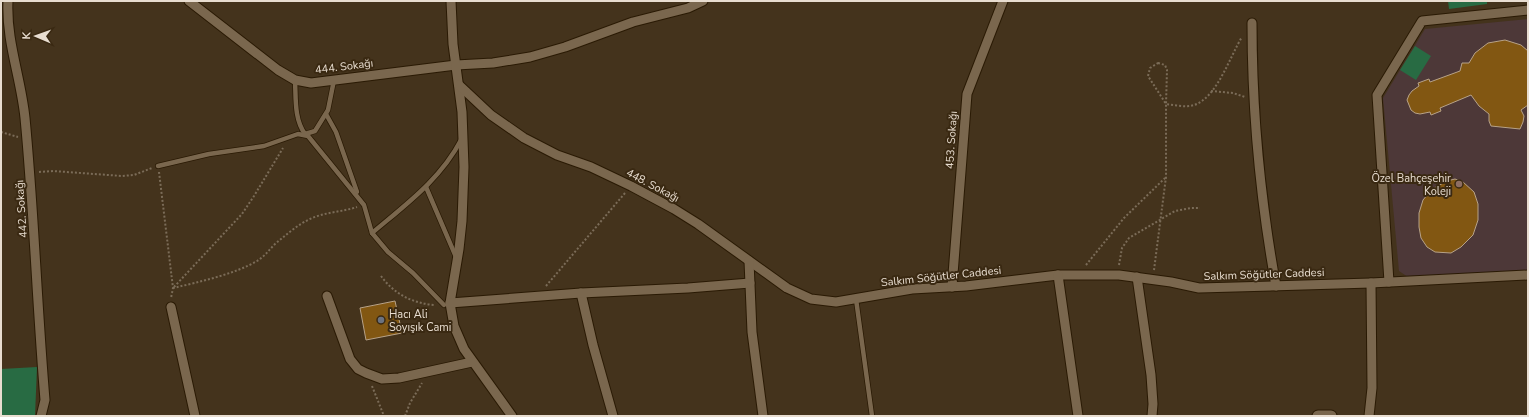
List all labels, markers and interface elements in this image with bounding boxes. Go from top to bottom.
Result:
north arrow [16,16,56,56]
text: K [19,31,34,40]
street label: 444. Sokağı [314,55,374,77]
street label: 453. Sokağı [942,110,961,170]
street label: 448. Sokağı [624,165,682,206]
place label: Özel Bahçeşehir Koleji [1371,171,1451,199]
street label: 442. Sokağı [12,179,31,239]
marker: Özel Bahçeşehir Koleji [1454,179,1464,189]
street label: Salkım Söğütler Caddesi [880,263,1002,290]
street label: Salkım Söğütler Caddesi [1203,265,1325,284]
place label: Hacı Ali Soyışık Cami [389,307,451,335]
marker: Hacı Ali Soyışık Cami [376,315,386,325]

